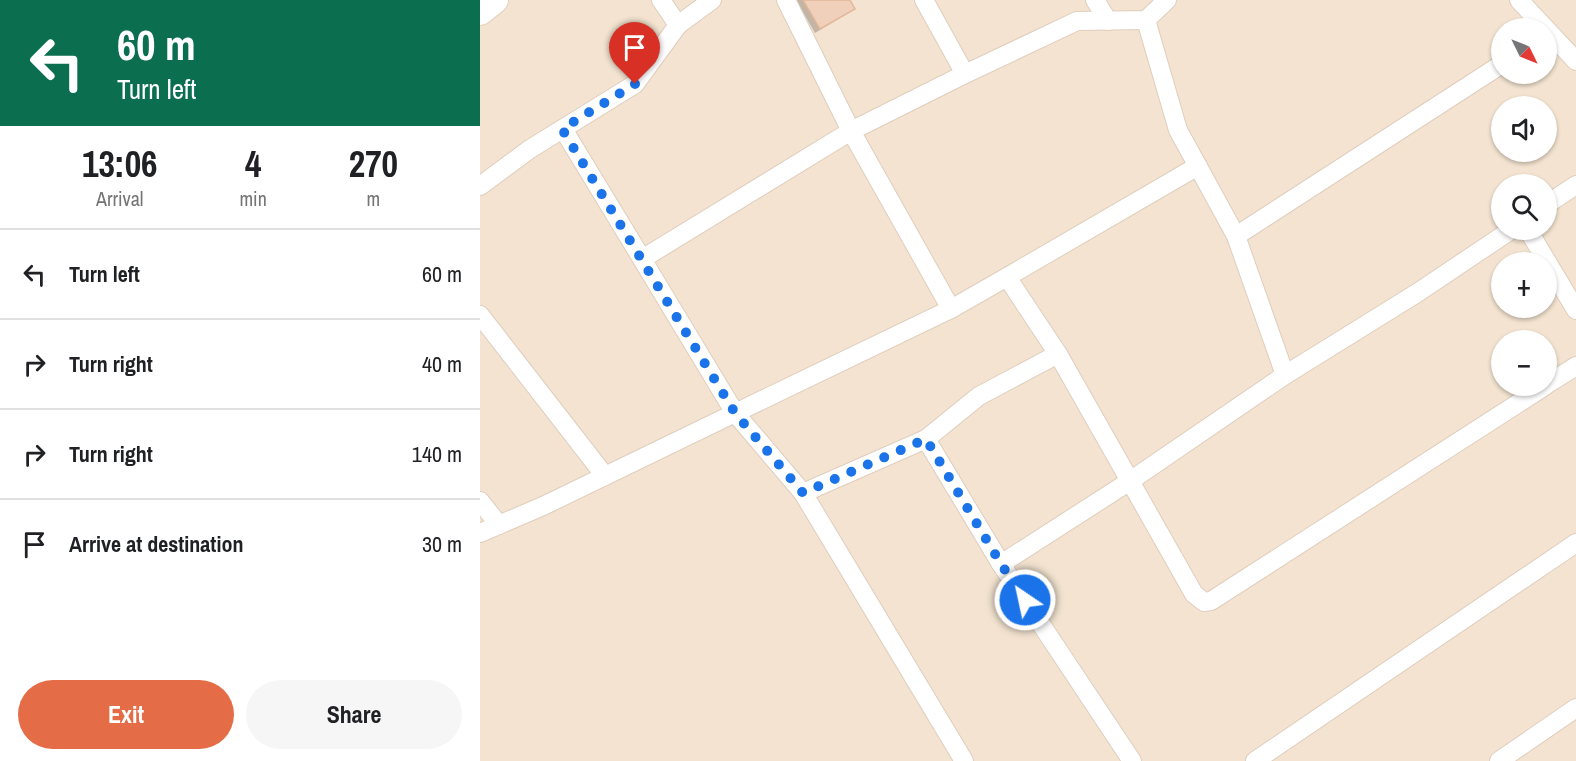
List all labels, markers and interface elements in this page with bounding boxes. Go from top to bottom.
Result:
text: 60 m [117,17,196,73]
north arrow [1491,18,1557,84]
map controls [1491,18,1557,396]
pin [609,22,660,84]
icon: left [18,24,96,102]
icon: arrive [618,31,651,64]
text: Turn left [117,71,196,107]
button: sound [1491,96,1557,162]
text: 13:06 [82,140,157,188]
text: 4 [245,140,261,188]
text: 270 [349,140,398,188]
button: search [1491,174,1557,240]
text: Arrival [96,185,143,212]
text: min [239,185,267,212]
text: m [367,185,380,212]
button: + [1491,252,1557,318]
icon: left [18,258,51,291]
text: Turn left [69,259,140,289]
text: 60 m [422,259,462,289]
button: − [1491,330,1557,396]
icon: right [18,348,51,381]
text: Turn right [69,349,153,379]
text: 40 m [422,349,462,379]
icon: right [18,438,51,471]
text: Turn right [69,439,153,469]
text: 140 m [412,439,462,469]
icon: arrive [18,528,51,561]
text: Arrive at destination [69,529,243,559]
text: 30 m [422,529,462,559]
position arrow [993,568,1057,632]
button: Exit [18,680,234,749]
button: Share [246,680,462,749]

